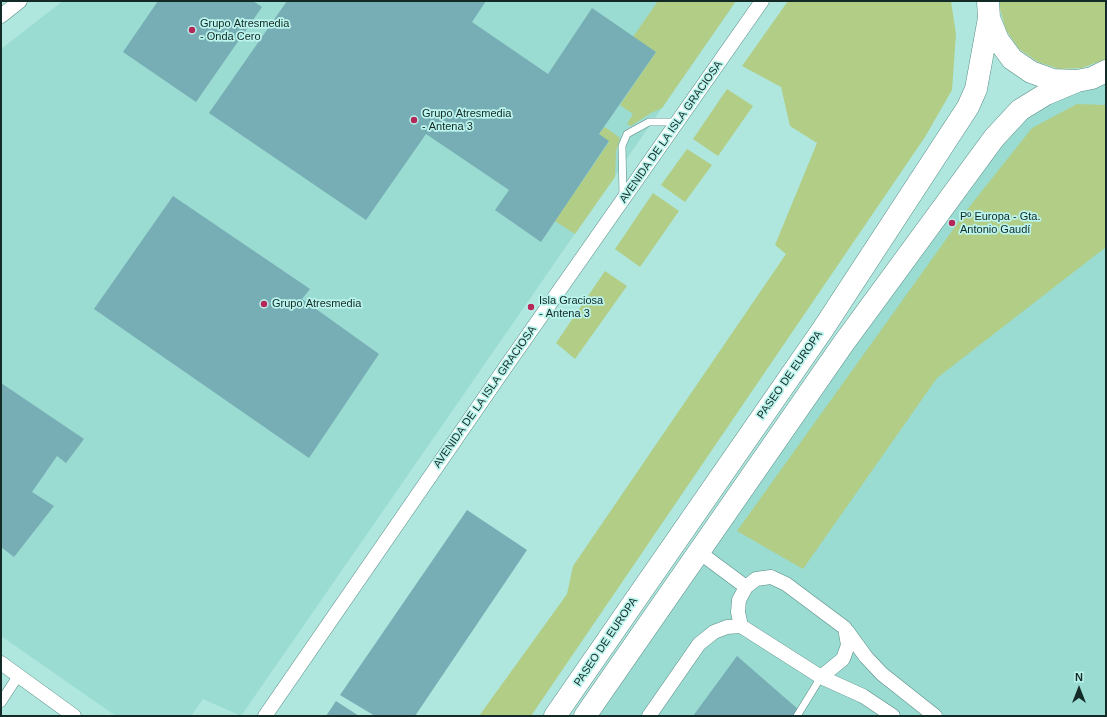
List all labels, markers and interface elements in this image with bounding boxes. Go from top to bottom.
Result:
place label: Grupo Atresmedia - Onda Cero [200,17,289,43]
marker: Grupo Atresmedia - Onda Cero [187,25,197,35]
street label: AVENIDA DE LA ISLA GRACIOSA [617,58,725,206]
place label: Grupo Atresmedia - Antena 3 [422,107,511,133]
marker: Grupo Atresmedia - Antena 3 [409,115,419,125]
place label: Pº Europa - Gta. Antonio Gaudí [960,210,1040,236]
marker: Pº Europa - Gta. Antonio Gaudí [947,218,957,228]
place label: Isla Graciosa - Antena 3 [539,294,603,320]
place label: Grupo Atresmedia [272,297,361,311]
marker: Grupo Atresmedia [259,299,269,309]
marker: Isla Graciosa - Antena 3 [526,302,536,312]
street label: AVENIDA DE LA ISLA GRACIOSA [431,323,539,471]
street label: PASEO DE EUROPA [755,329,825,421]
street label: PASEO DE EUROPA [571,595,641,689]
north arrow [1059,669,1099,709]
text: N [1075,671,1083,683]

